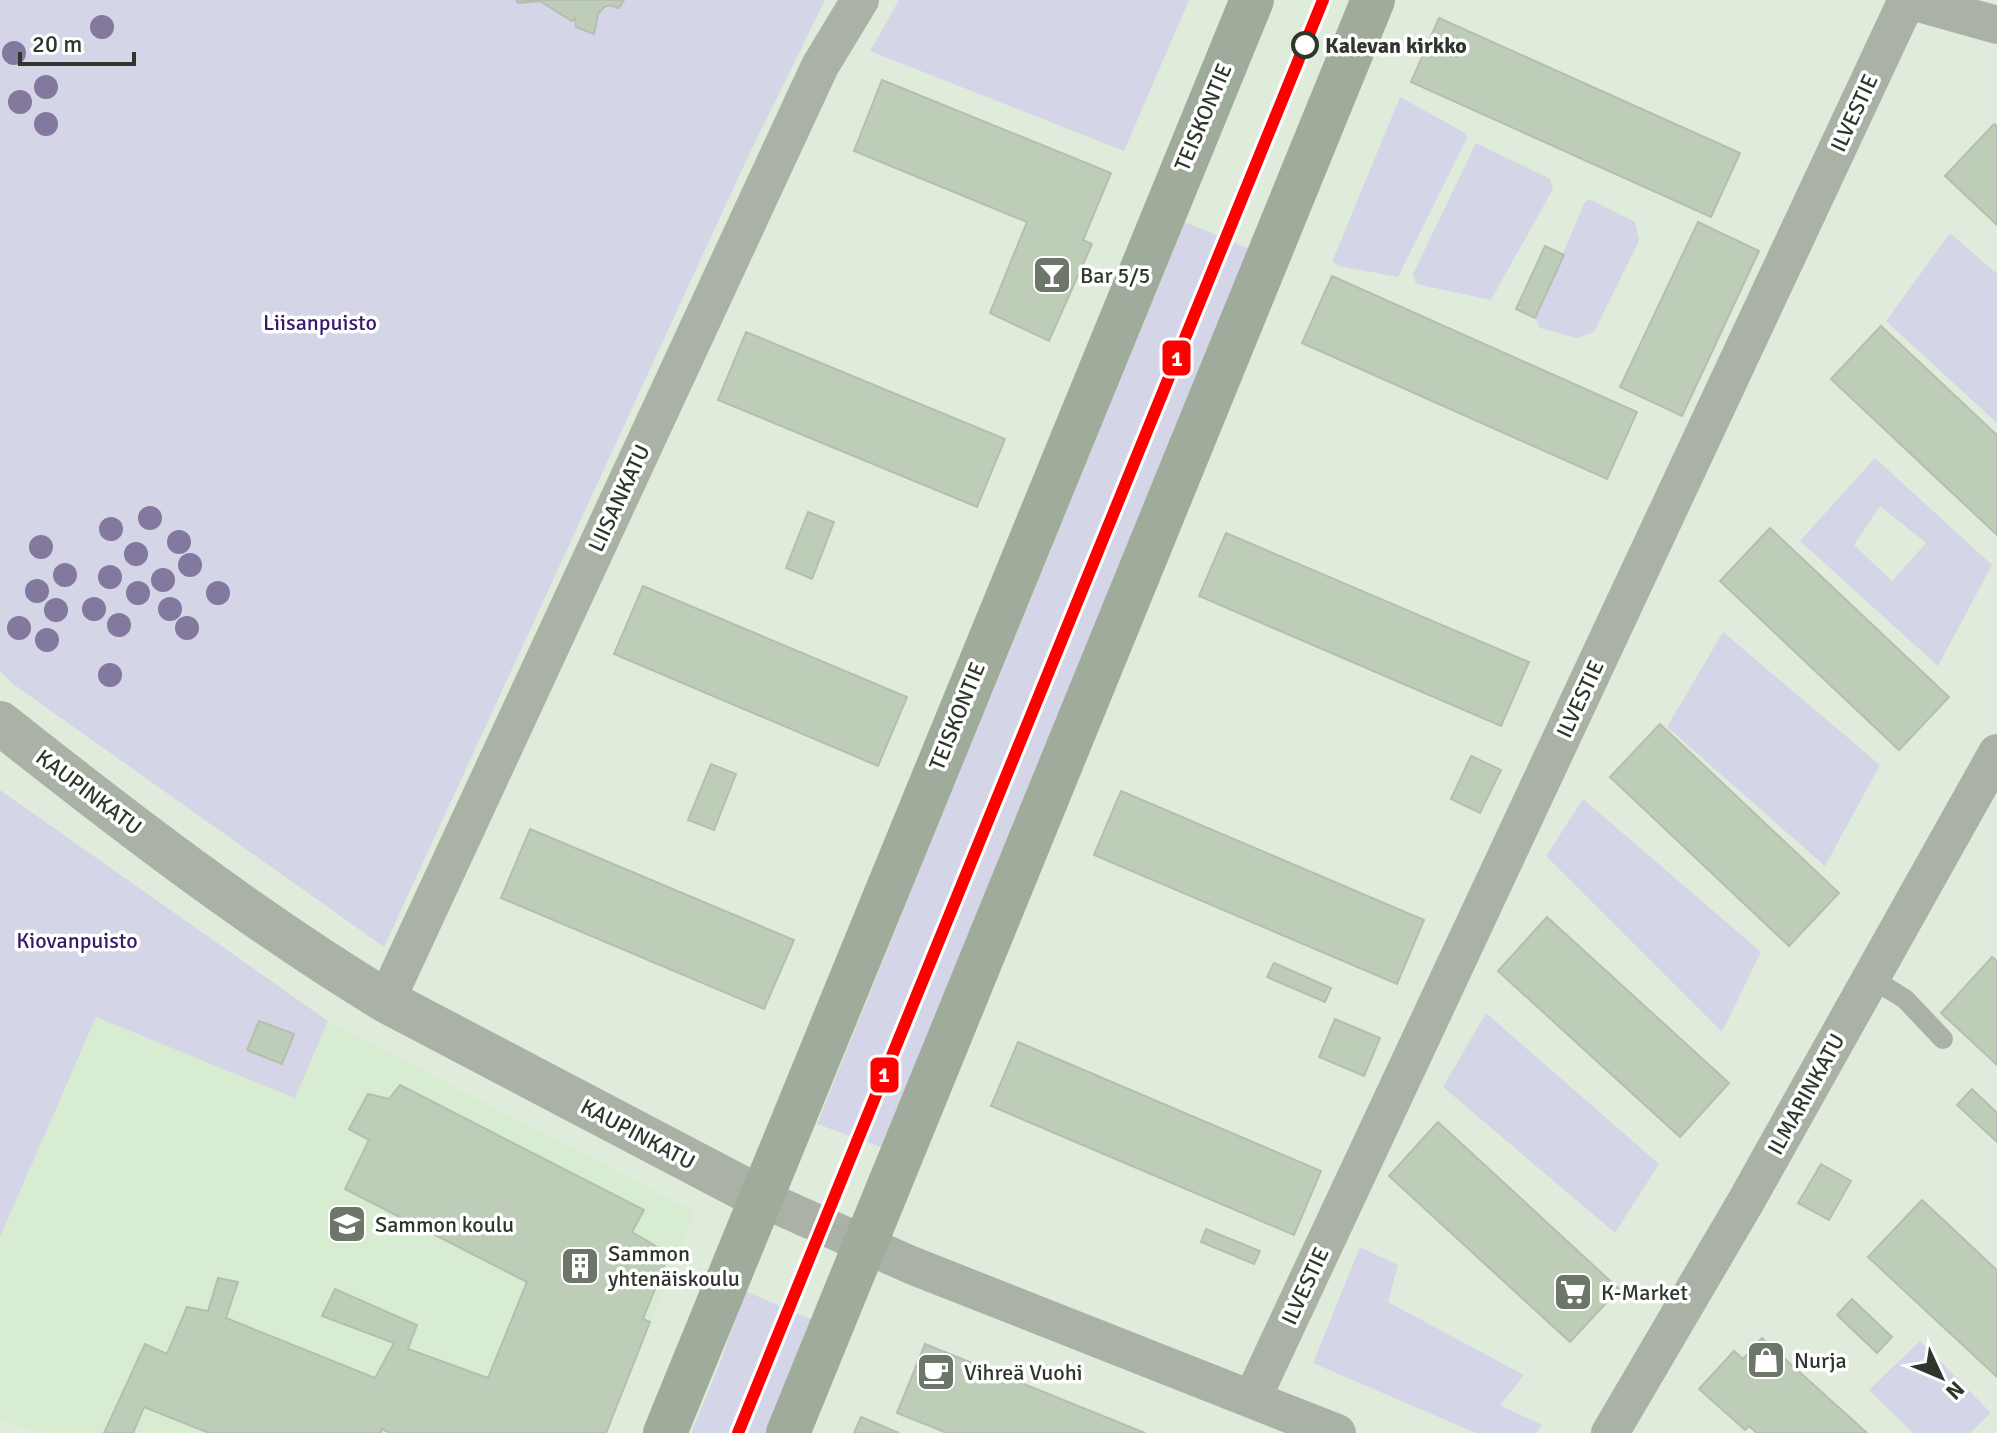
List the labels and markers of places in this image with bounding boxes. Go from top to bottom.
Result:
marker: Kalevan kirkko [1292,32,1318,58]
place label: Kalevan kirkko [1325,32,1467,59]
bar icon: Bar 5/5 [1031,254,1073,296]
place label: Bar 5/5 [1080,262,1150,289]
school or university icon: Sammon koulu [326,1203,368,1245]
place label: Sammon koulu [375,1211,514,1238]
place label: Sammon yhtenäiskoulu [608,1240,740,1292]
building icon: Sammon yhtenäiskoulu [559,1245,601,1287]
supermarket icon: K-Market [1552,1271,1594,1313]
place label: K-Market [1601,1279,1688,1306]
shop icon: Nurja [1745,1339,1787,1381]
place label: Nurja [1794,1347,1847,1374]
cafe icon: Vihreä Vuohi [915,1351,957,1393]
place label: Vihreä Vuohi [964,1359,1083,1386]

